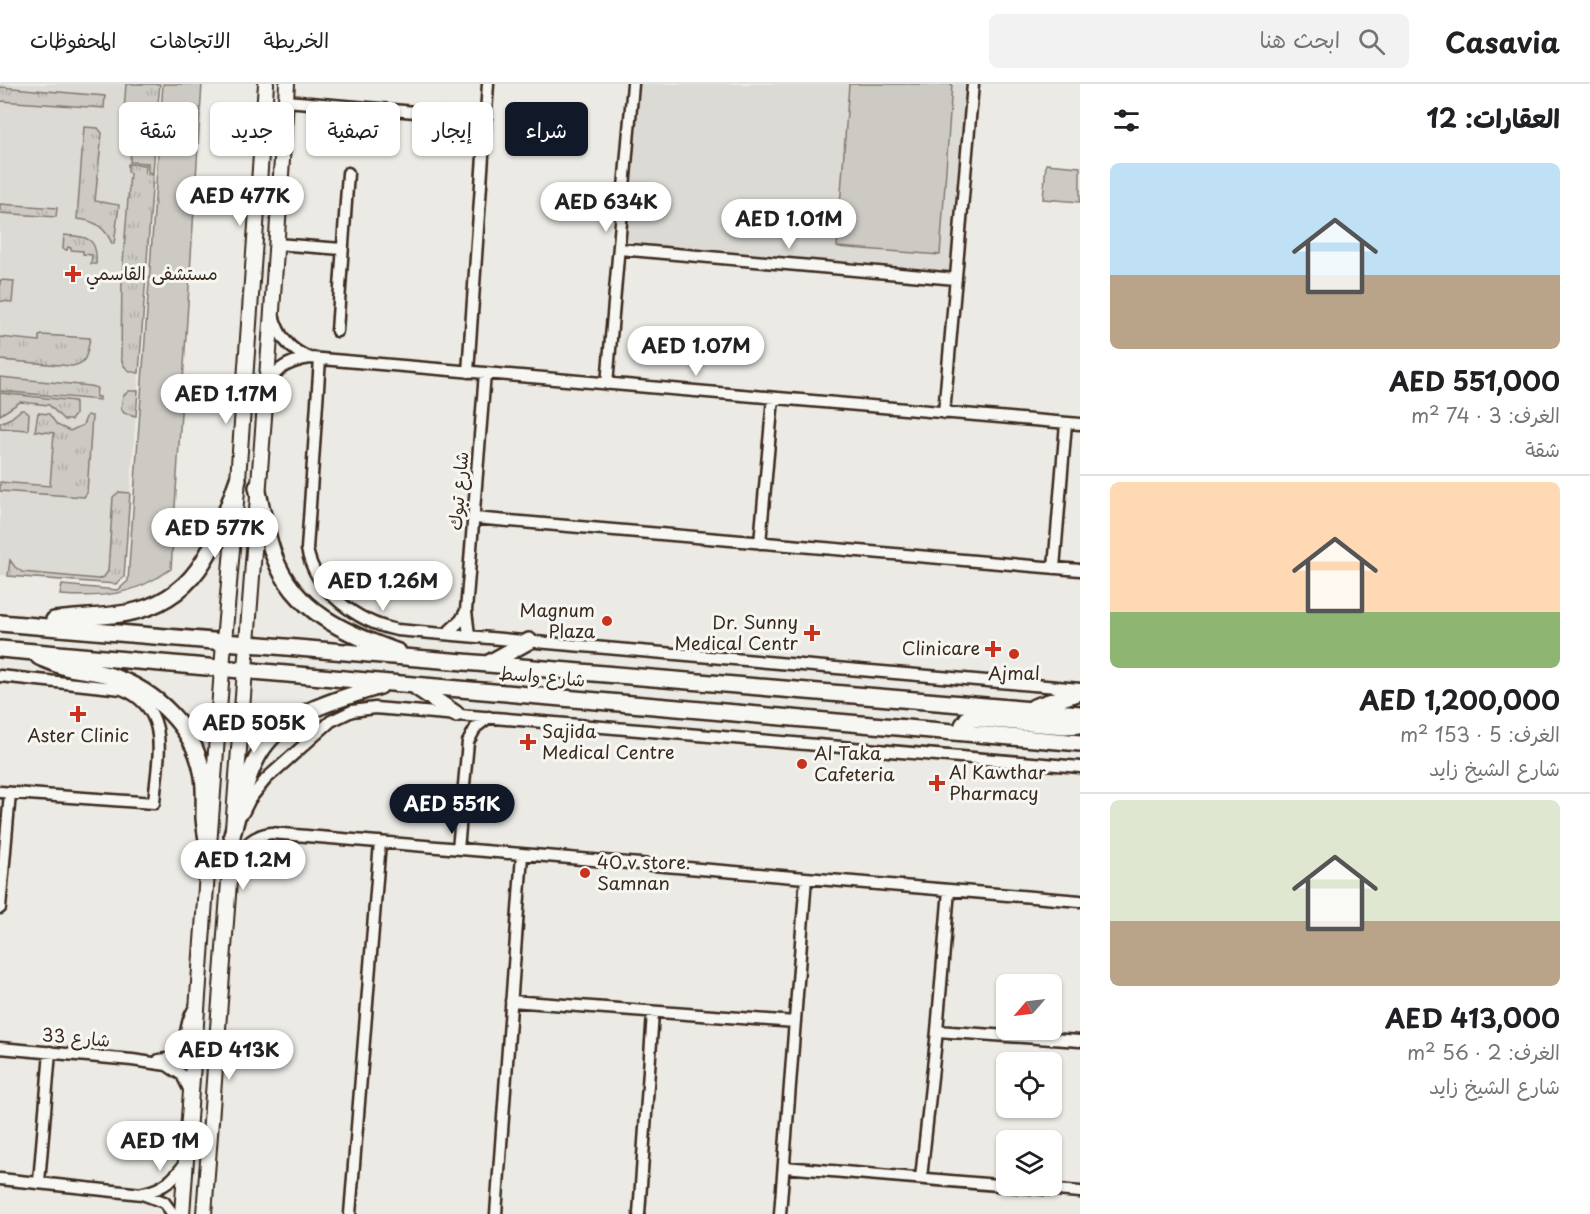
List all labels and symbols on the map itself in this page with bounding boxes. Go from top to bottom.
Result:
pin: AED 477K [178,176,302,227]
pin: AED 634K [544,182,668,233]
pin: AED 1.01M [720,199,858,250]
place label: مستشفى القاسمي [86,259,218,290]
marker: مستشفى القاسمي [64,265,82,283]
pin: AED 1.07M [627,326,765,377]
pin: AED 1.17M [157,374,295,425]
street label: شارع تبوك [441,450,474,531]
pin: AED 577K [153,508,277,559]
pin: AED 1.26M [314,561,452,612]
place label: Magnum Plaza [520,596,596,644]
place label: Dr. Sunny Medical Centr [675,608,799,656]
marker: Magnum Plaza [600,614,614,628]
marker: Dr. Sunny Medical Centr [803,624,821,642]
place label: Clinicare [902,634,980,661]
marker: Clinicare [984,640,1002,658]
marker: Ajmal [1007,647,1021,661]
street label: شارع واسط [498,658,587,693]
place label: Ajmal [988,659,1040,686]
pin: AED 505K [192,703,316,754]
marker: Aster Clinic [69,705,87,723]
place label: Sajida Medical Centre [542,717,675,765]
place label: Aster Clinic [27,721,129,748]
marker: Sajida Medical Centre [519,733,537,751]
place label: Al Taka Cafeteria [814,739,895,787]
marker: Al Taka Cafeteria [795,757,809,771]
place label: Al Kawthar Pharmacy [949,758,1046,806]
marker: Al Kawthar Pharmacy [930,776,944,790]
pin: AED 551K [390,784,514,835]
pin: AED 1.2M [181,840,305,891]
place label: 40 v store. Samnan [597,848,691,896]
marker: 40 v store. Samnan [578,866,592,880]
north arrow [996,974,1062,1040]
street label: شارع 33 [41,1020,111,1053]
pin: AED 413K [167,1030,291,1081]
pin: AED 1M [111,1121,209,1172]

